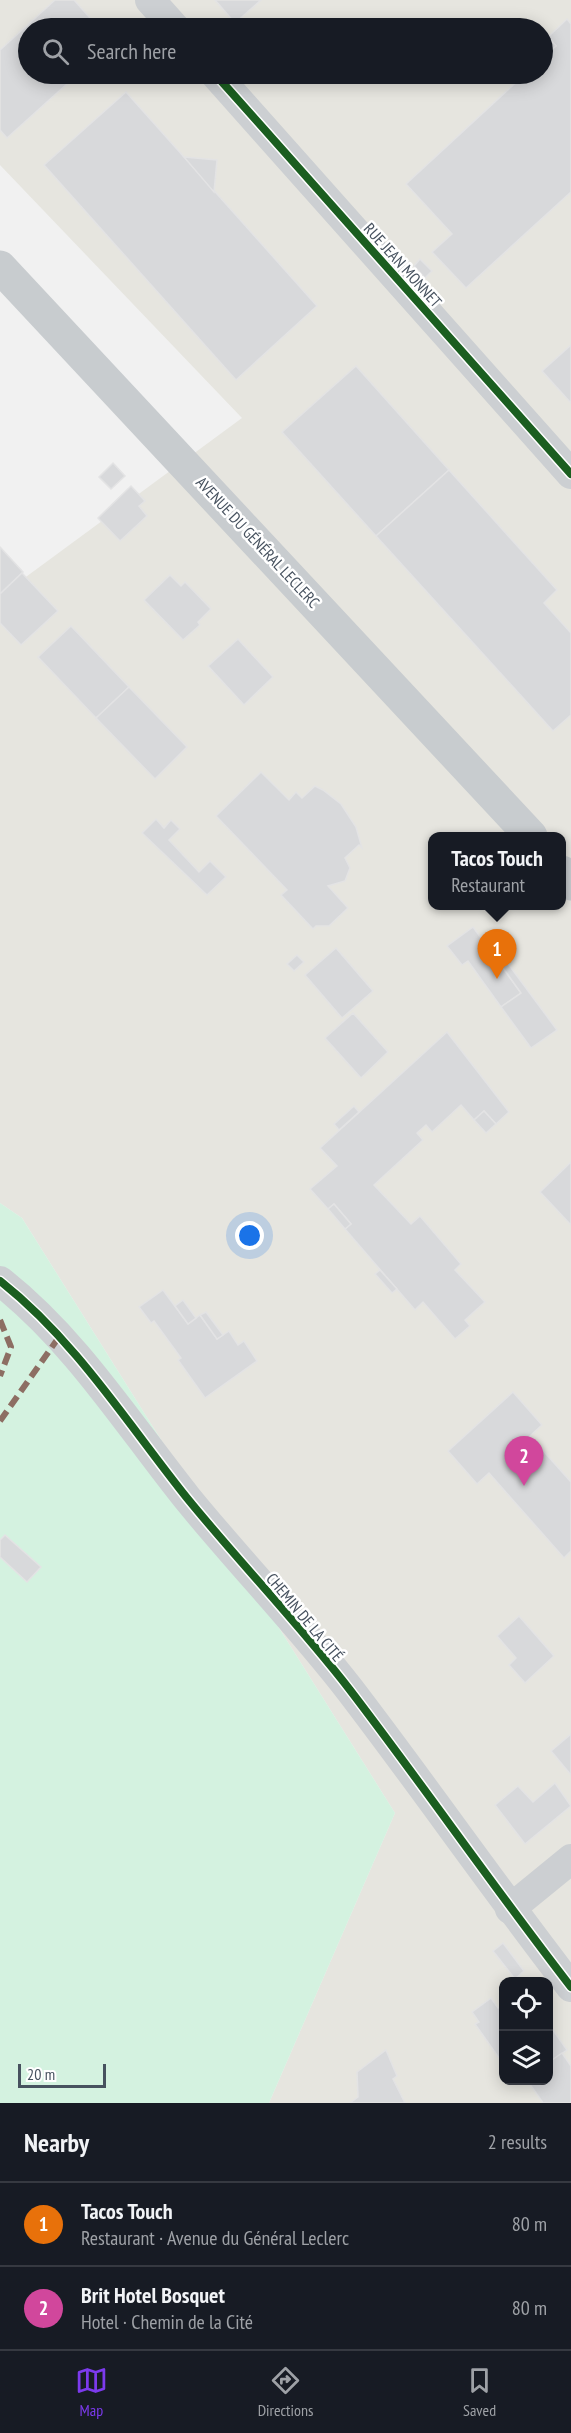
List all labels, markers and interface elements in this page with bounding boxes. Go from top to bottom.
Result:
search box [18,18,553,84]
icon: search [39,35,72,68]
text: Search here [87,37,176,65]
street label: RUE JEAN MONNET [360,219,446,311]
street label: AVENUE DU GÉNÉRAL LECLERC [192,472,324,612]
popup [428,832,566,910]
text: Tacos Touch [451,844,543,872]
text: Restaurant [451,872,525,898]
pin: 1 [478,930,516,979]
your location [235,1221,264,1250]
pin: 2 [504,1436,544,1486]
street label: CHEMIN DE LA CITÉ [262,1569,348,1666]
map controls [499,1977,553,2085]
button: locate [499,1977,553,2031]
button: layers [499,2031,553,2085]
scale bar [18,2061,106,2088]
text: 20 m [27,2064,55,2084]
text: Nearby [24,2126,89,2159]
text: 2 results [488,2129,547,2155]
text: Tacos Touch [81,2197,173,2225]
text: 1 [39,2211,48,2237]
text: 80 m [512,2211,547,2237]
text: Restaurant · Avenue du Général Leclerc [81,2225,349,2251]
text: Brit Hotel Bosquet [81,2281,225,2309]
text: 2 [39,2295,48,2321]
text: 80 m [512,2295,547,2321]
text: Hotel · Chemin de la Cité [81,2309,253,2335]
tab: Map [75,2364,108,2420]
tab: Directions [258,2364,313,2420]
tab: Saved [463,2364,496,2420]

